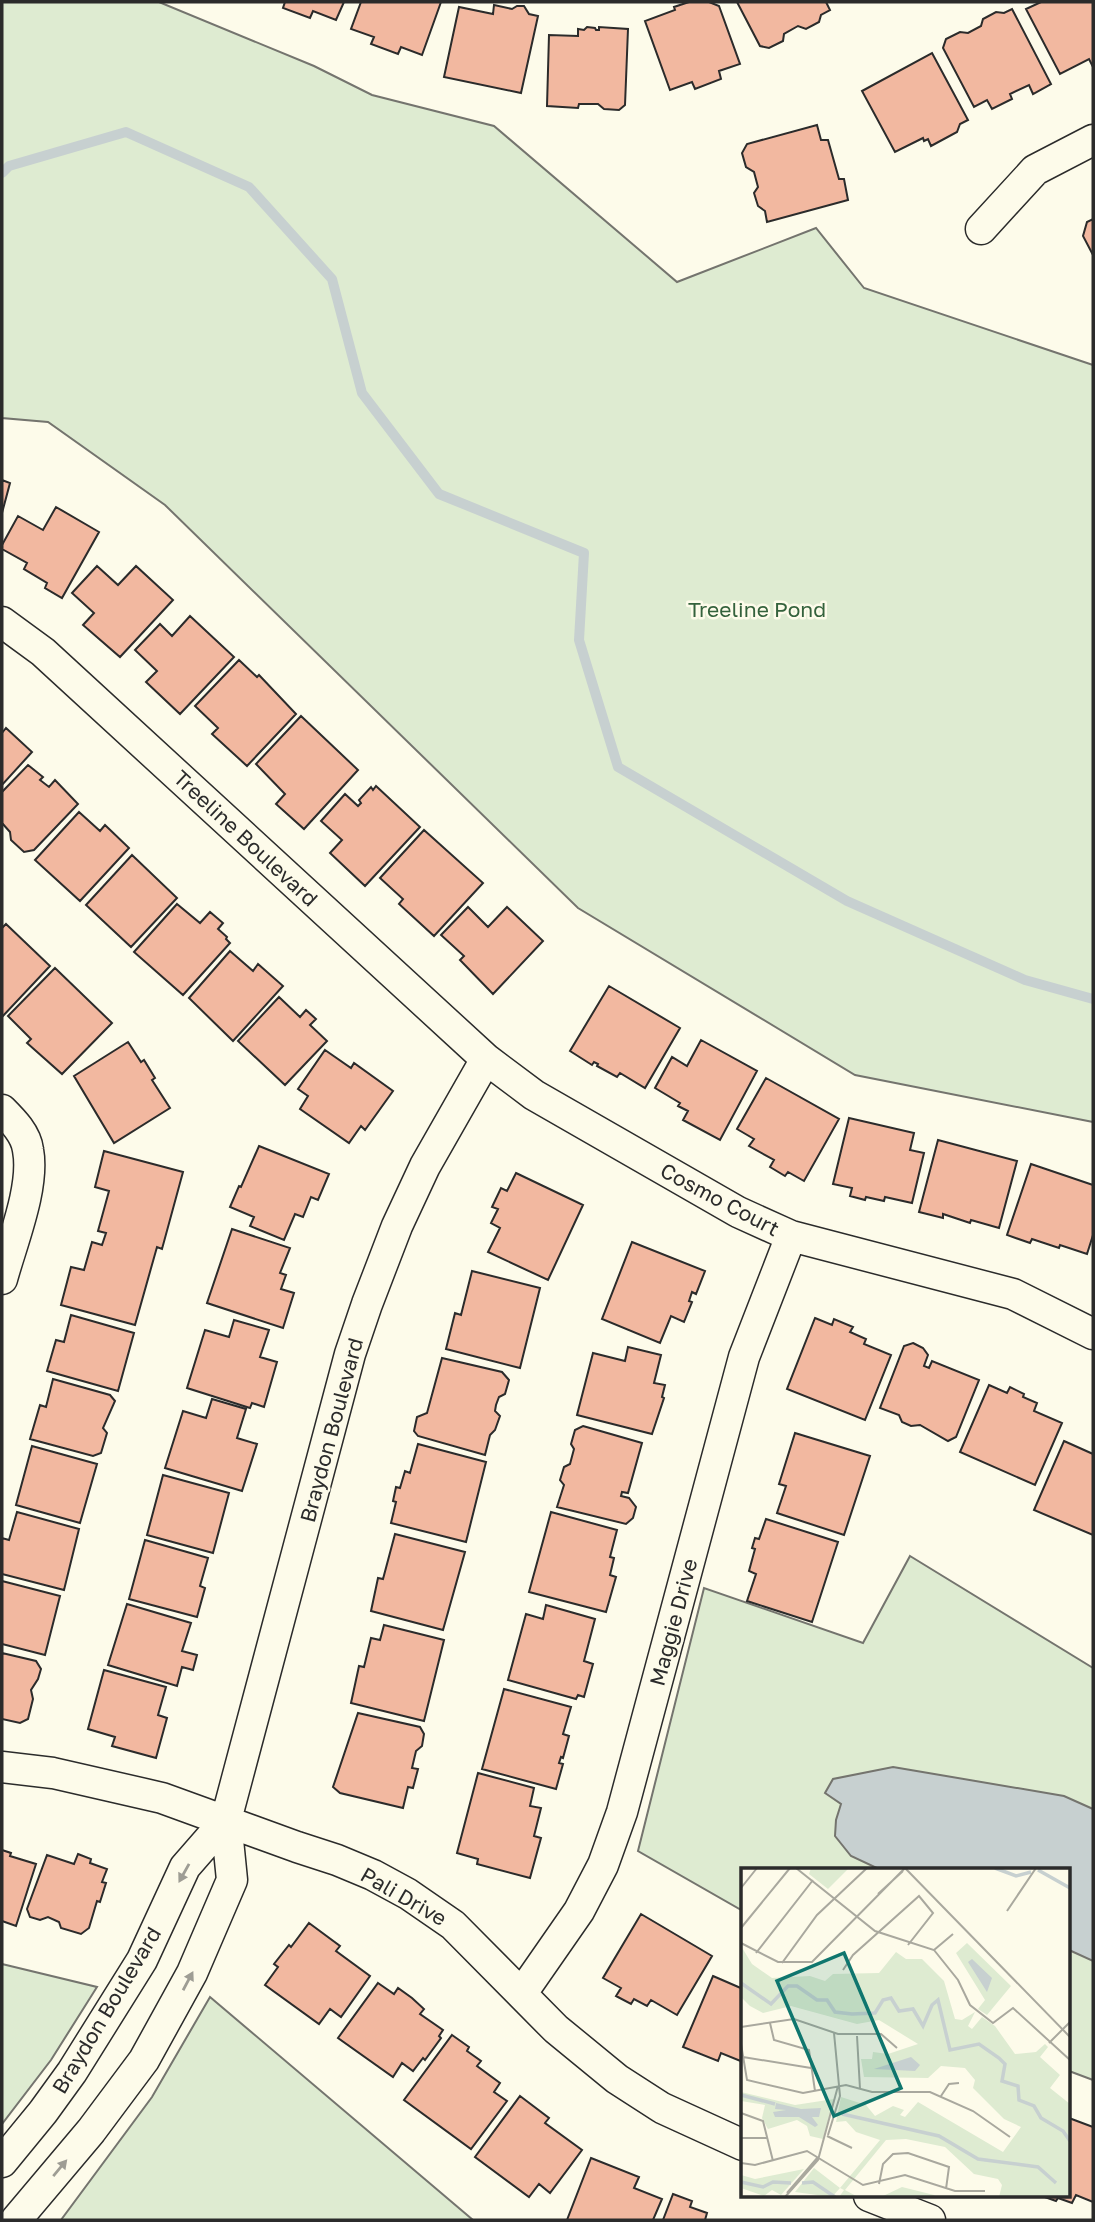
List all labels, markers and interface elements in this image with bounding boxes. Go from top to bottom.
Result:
park label: Treeline Pond [688,596,826,622]
street label: Treeline Boulevard [168,764,324,912]
street label: Cosmo Court [656,1157,784,1241]
street label: Braydon Boulevard [294,1335,368,1525]
street label: Maggie Drive [644,1555,702,1689]
street label: Pali Drive [356,1861,452,1931]
one-way arrow [178,1863,190,1882]
inset map [741,1868,1070,2198]
street label: Braydon Boulevard [46,1922,166,2098]
one-way arrow [182,1971,193,1991]
one-way arrow [52,2159,68,2177]

